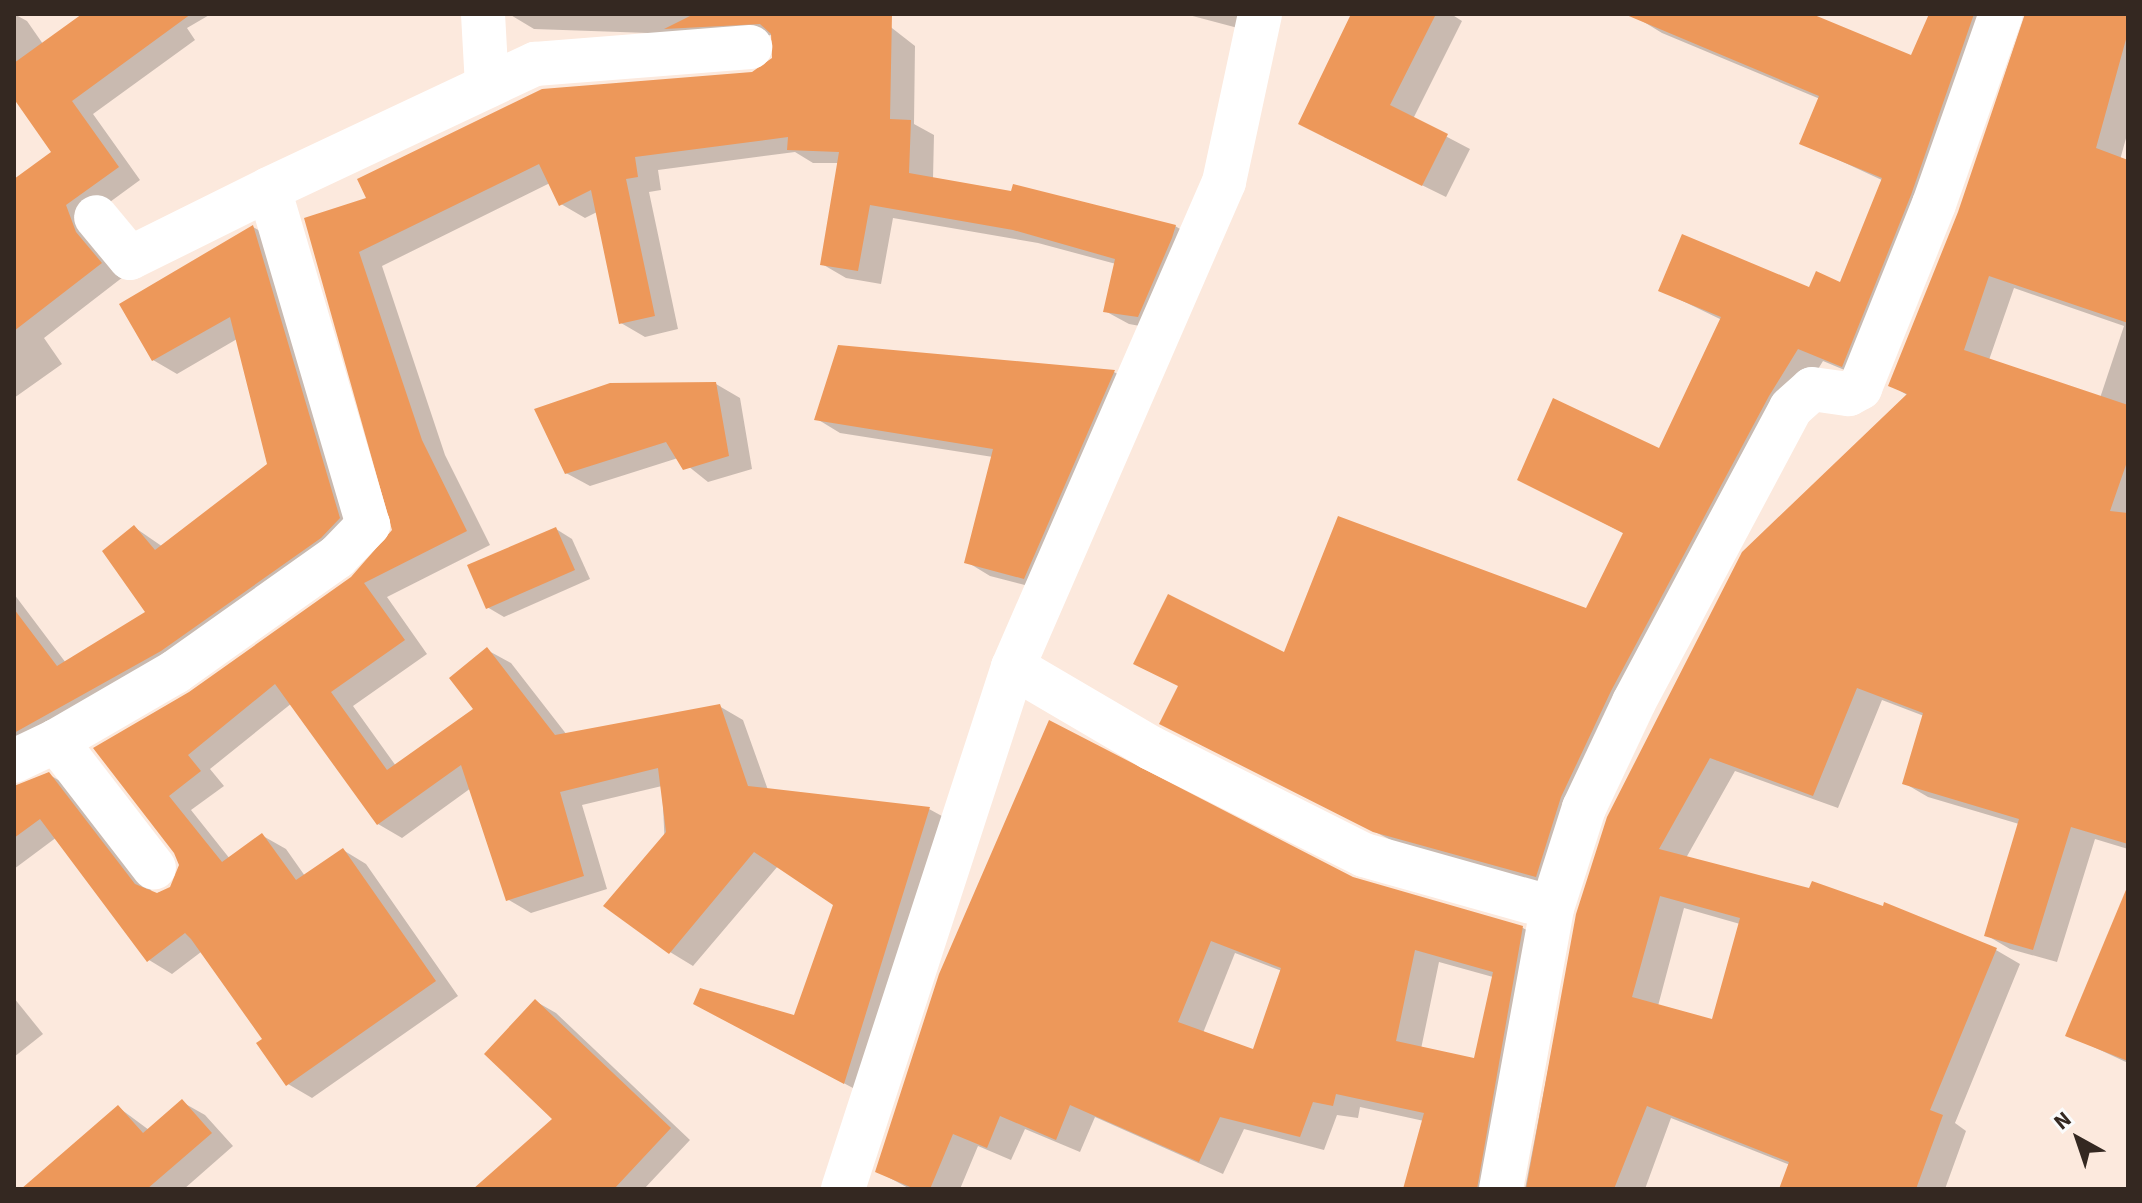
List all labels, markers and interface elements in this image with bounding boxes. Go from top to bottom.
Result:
north arrow [2038,1099,2118,1179]
text: N [2047,1104,2078,1138]

